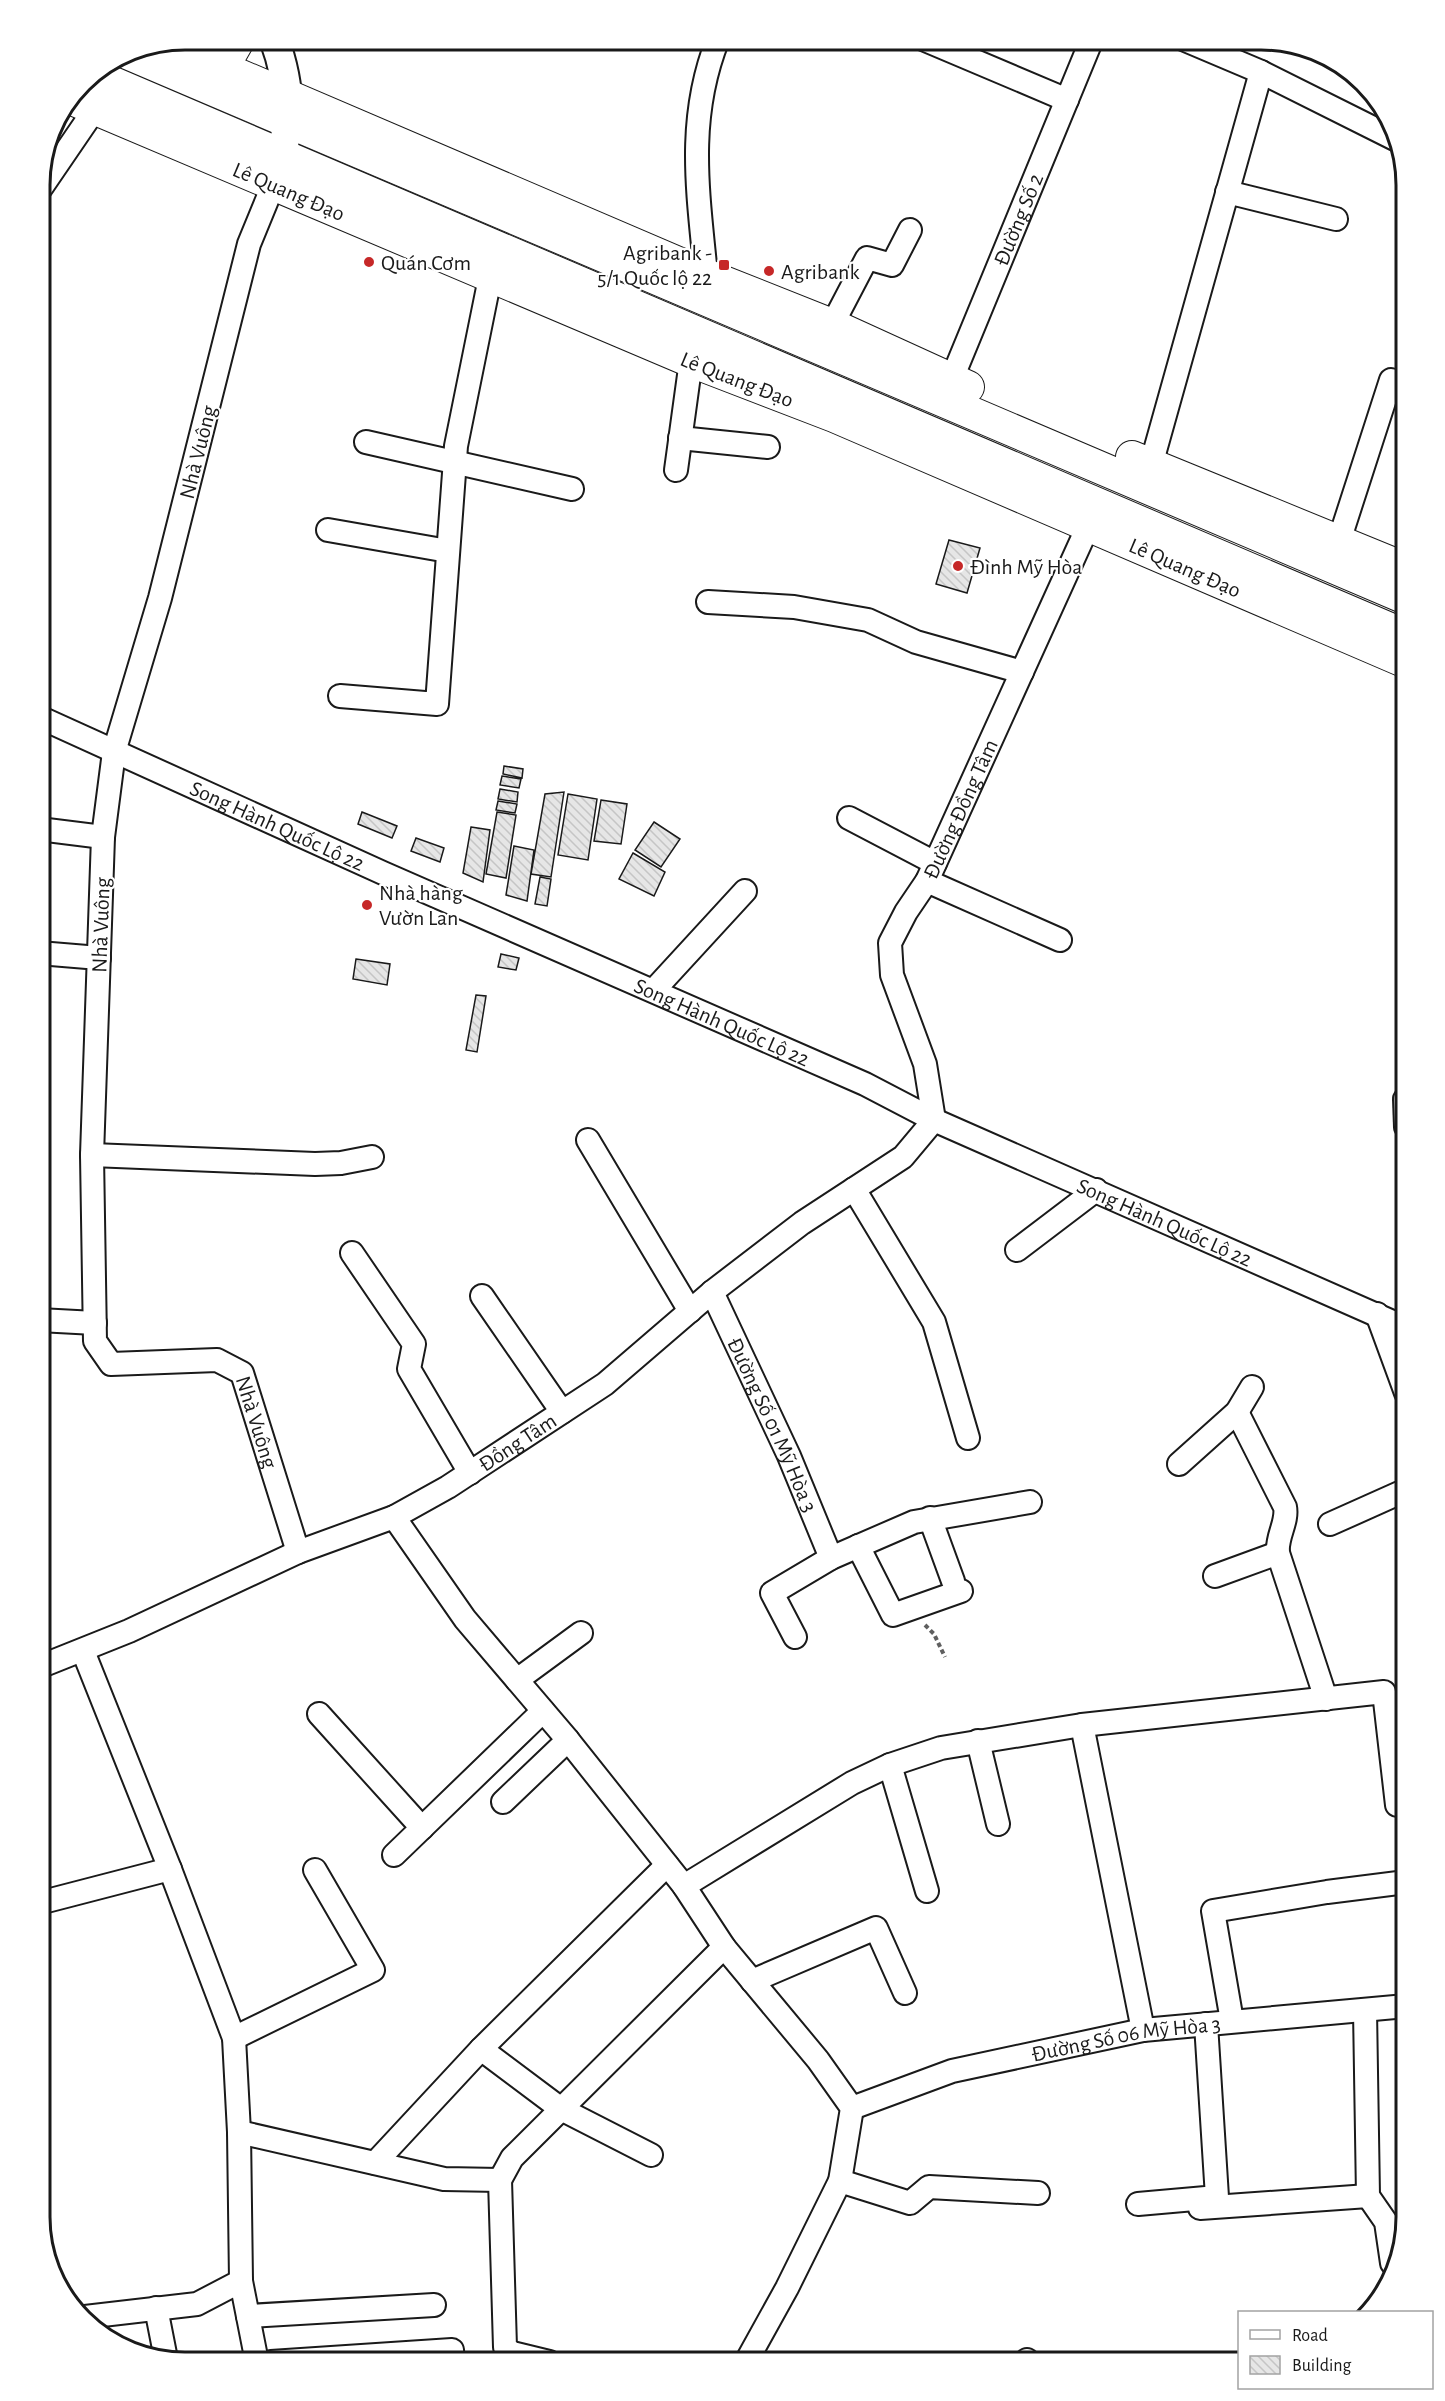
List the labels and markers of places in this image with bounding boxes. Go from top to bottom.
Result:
place label: Agribank - 5/1 Quốc lộ 22 [597,242,712,289]
place label: Quán Cơm [381,252,471,274]
marker: Quán Cơm [362,255,376,269]
marker: Agribank - 5/1 Quốc lộ 22 [717,258,731,272]
place label: Agribank [781,261,860,283]
marker: Agribank [762,264,776,278]
place label: Đình Mỹ Hòa [970,556,1082,578]
marker: Đình Mỹ Hòa [951,559,965,573]
place label: Nhà hàng Vườn Lan [379,882,463,929]
marker: Nhà hàng Vườn Lan [360,898,374,912]

